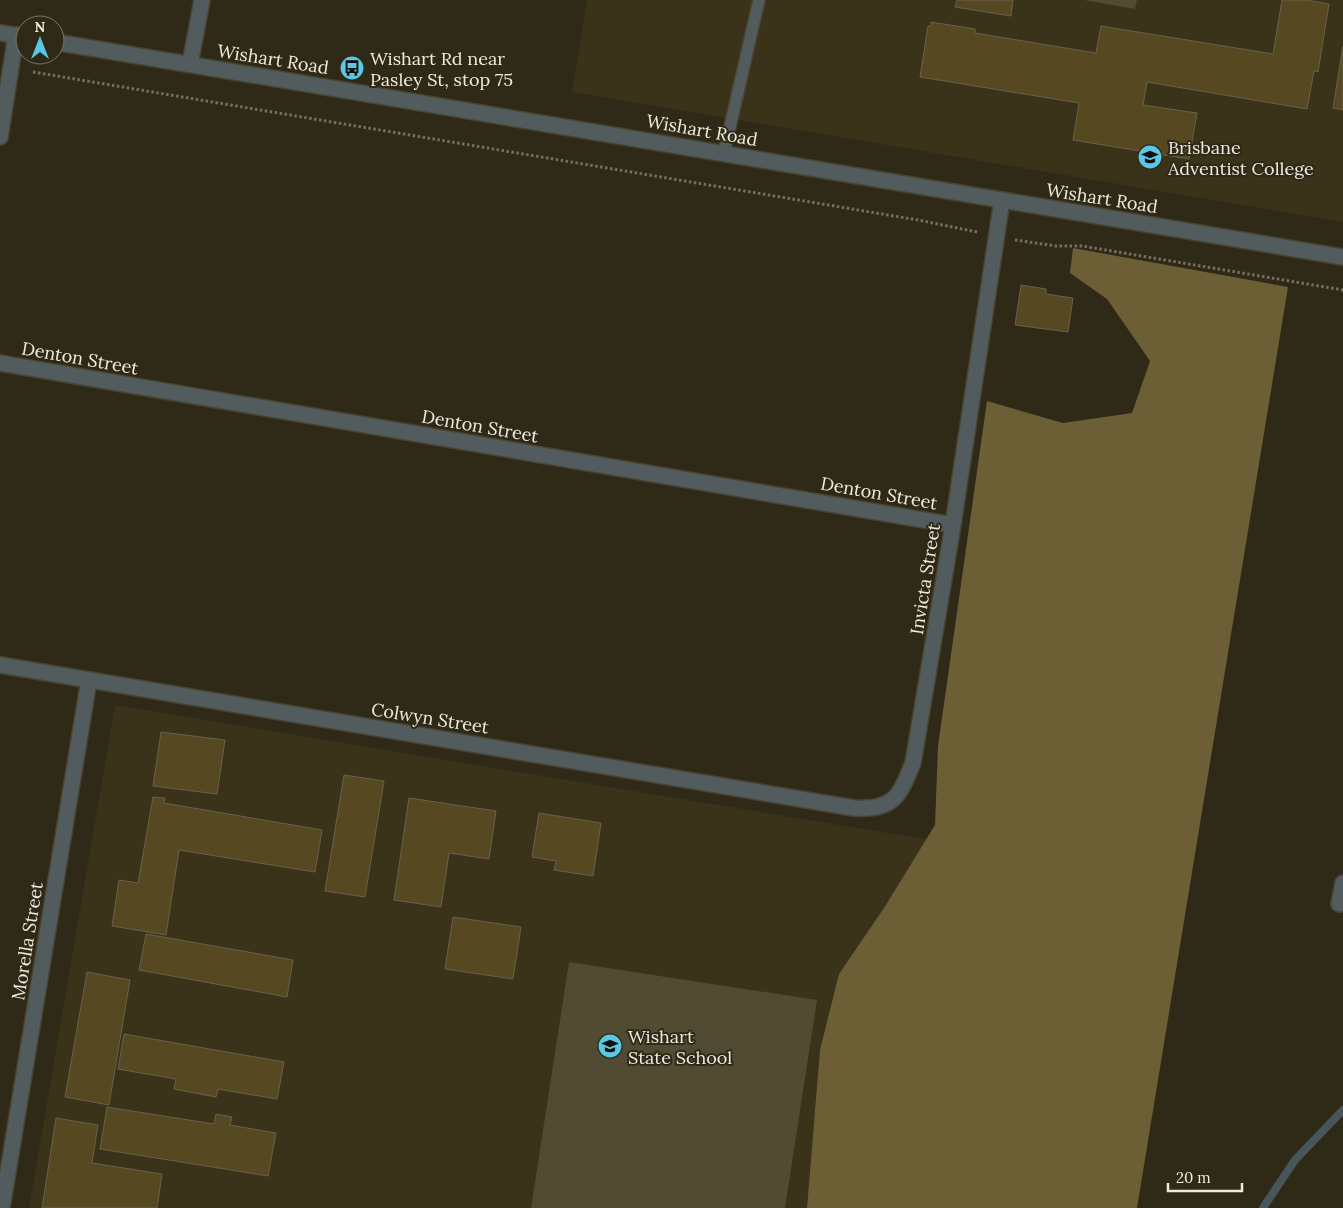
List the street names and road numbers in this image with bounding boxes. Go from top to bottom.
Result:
street label: Wishart Road [216,39,331,79]
street label: Wishart Road [645,109,760,151]
street label: Wishart Road [1045,178,1160,218]
street label: Denton Street [20,336,140,380]
street label: Denton Street [420,404,540,448]
street label: Denton Street [819,471,939,515]
street label: Invicta Street [905,522,945,636]
street label: Colwyn Street [370,697,490,739]
street label: Morella Street [6,880,48,1002]

